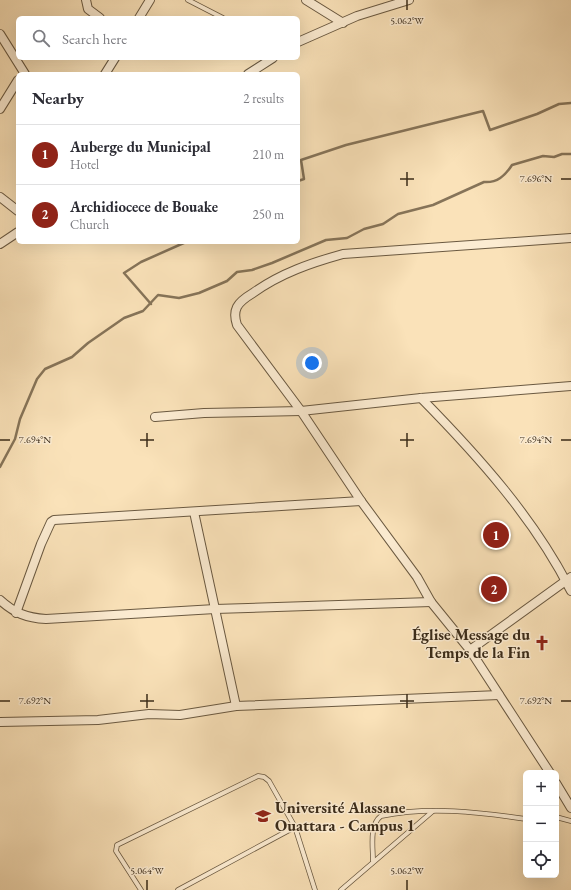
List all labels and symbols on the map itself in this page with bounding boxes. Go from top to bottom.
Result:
text: 5.062°W [390,14,425,27]
text: 7.696°N [520,172,552,185]
your location [302,353,322,373]
text: 7.694°N [19,433,51,446]
text: 7.694°N [520,433,552,446]
pin: 1 [483,520,509,550]
pin: 2 [481,574,507,604]
place label: Église Message du Temps de la Fin [412,624,530,663]
church icon: Église Message du Temps de la Fin [533,634,551,652]
text: 7.692°N [19,694,51,707]
text: 7.692°N [520,694,552,707]
place label: Université Alassane Ouattara - Campus 1 [275,797,415,836]
school or university icon: Université Alassane Ouattara - Campus 1 [254,807,272,825]
text: 5.064°W [130,864,165,877]
text: 5.062°W [390,864,425,877]

